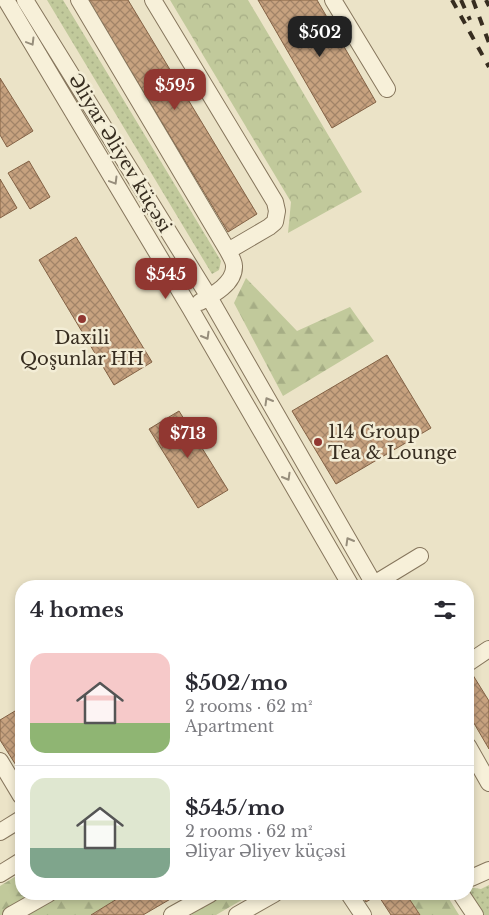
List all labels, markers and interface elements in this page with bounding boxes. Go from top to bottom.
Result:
pin: $502 [290,15,350,58]
text: $502 [299,22,341,42]
one-way arrow [24,36,34,45]
pin: $595 [145,68,205,111]
street label: Əliyar Əliyev küçəsi [64,70,176,236]
text: $595 [155,75,195,95]
one-way arrow [108,176,118,185]
pin: $545 [136,258,196,300]
text: $545 [146,264,186,284]
marker: Daxili Qoşunlar HH [76,313,88,325]
place label: Daxili Qoşunlar HH [20,327,144,370]
one-way arrow [199,331,209,340]
one-way arrow [264,397,274,406]
pin: $713 [158,416,218,459]
place label: 114 Group Tea & Lounge [328,421,457,464]
text: $713 [170,423,206,443]
marker: 114 Group Tea & Lounge [312,436,324,448]
one-way arrow [281,471,291,480]
one-way arrow [346,538,356,547]
icon: filters [431,596,459,624]
text: 4 homes [30,597,124,623]
text: $502/mo [185,670,288,696]
icon: home [70,673,130,733]
text: 2 rooms · 62 m² [185,696,312,716]
text: Apartment [185,716,274,736]
text: $545/mo [185,795,285,821]
icon: home [70,798,130,858]
text: 2 rooms · 62 m² [185,821,312,841]
text: Əliyar Əliyev küçəsi [185,841,346,861]

